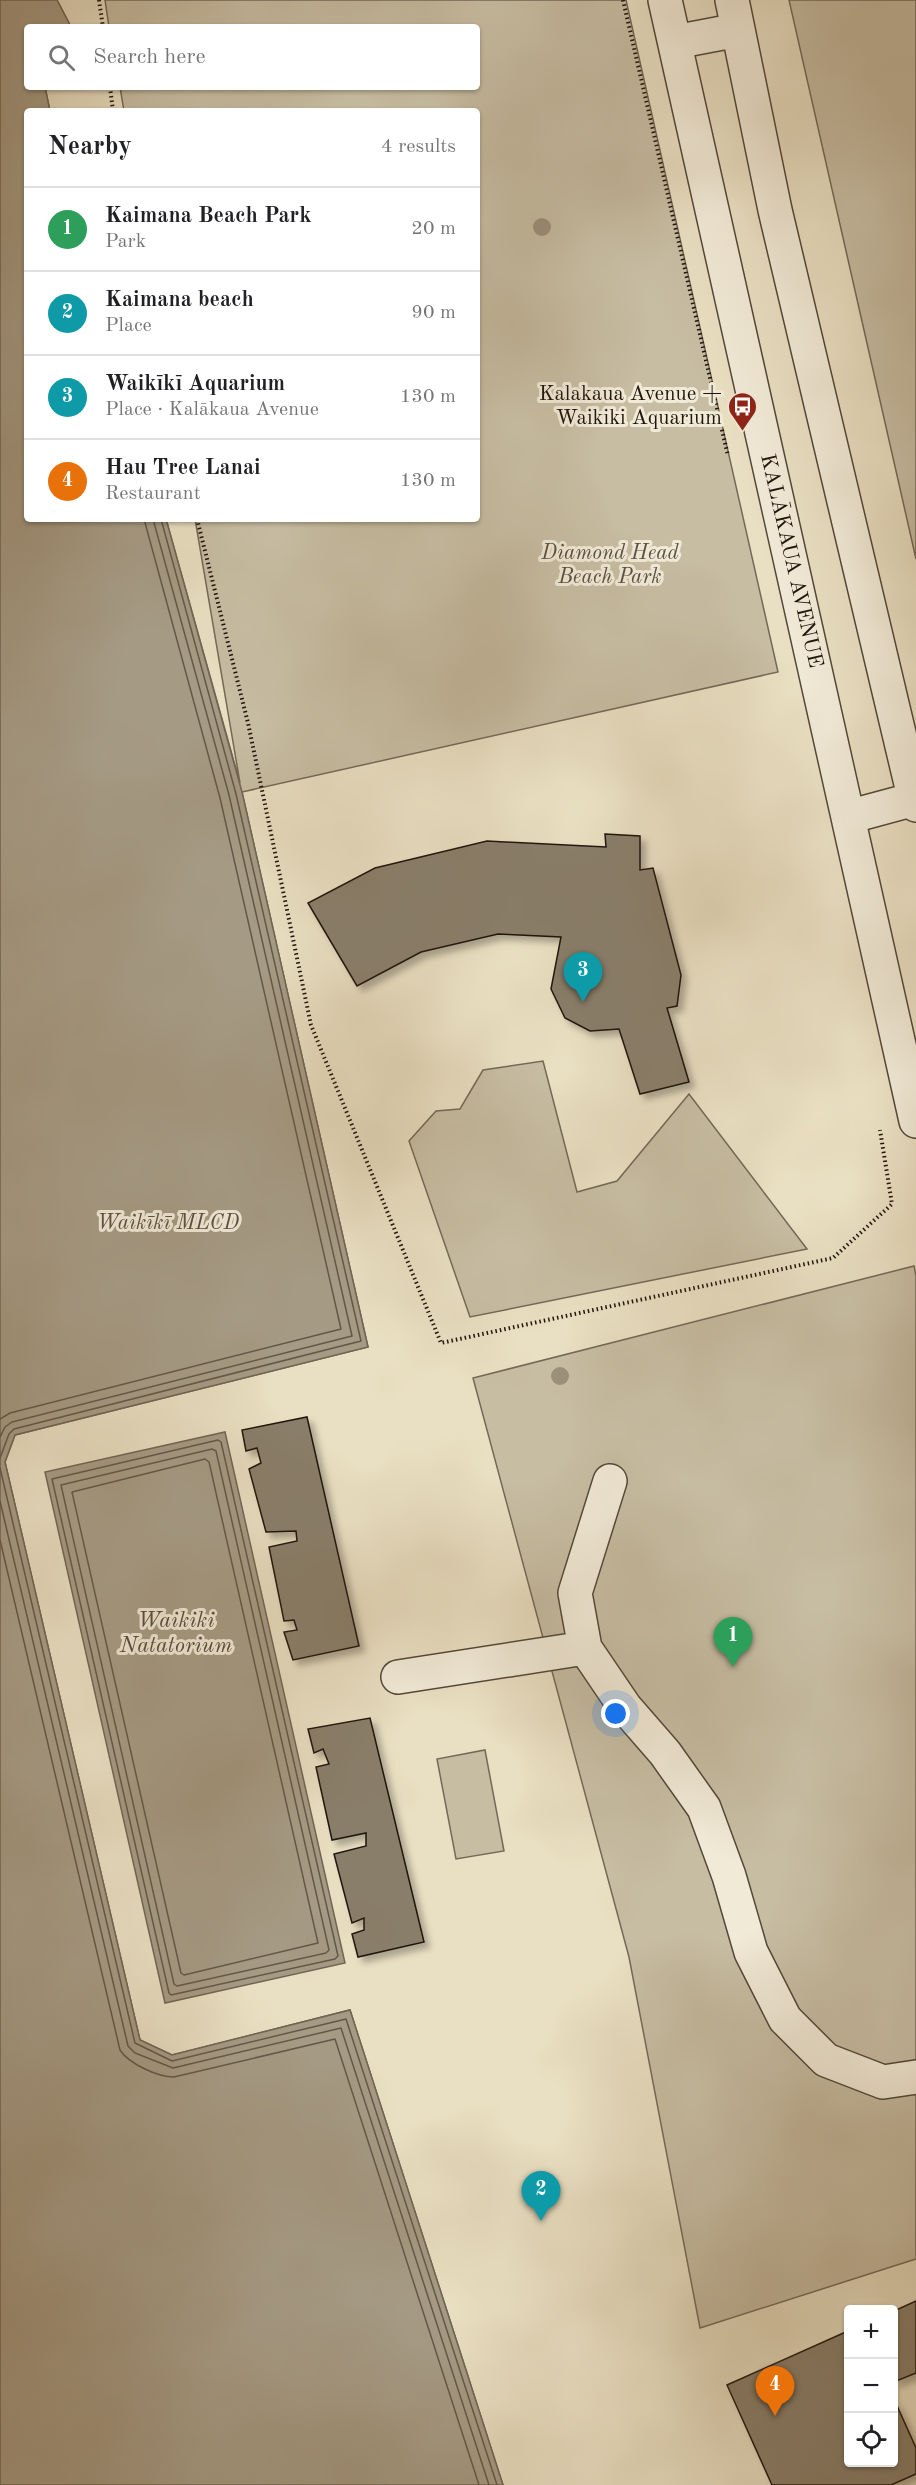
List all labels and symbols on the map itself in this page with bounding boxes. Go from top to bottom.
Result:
place label: Kalakaua Avenue + Waikiki Aquarium [539,384,722,429]
bus stop icon: Kalakaua Avenue + Waikiki Aquarium [727,390,759,432]
street label: KALĀKAUA AVENUE [756,452,828,670]
park label: Diamond Head Beach Park [540,543,680,588]
pin: 3 [564,952,602,1002]
park label: Waikīkī MLCD [97,1213,240,1234]
water label: Waikiki Natatorium [119,1610,232,1657]
pin: 1 [714,1618,752,1667]
your location [601,1699,630,1728]
pin: 2 [522,2172,560,2221]
pin: 4 [756,2366,794,2416]

